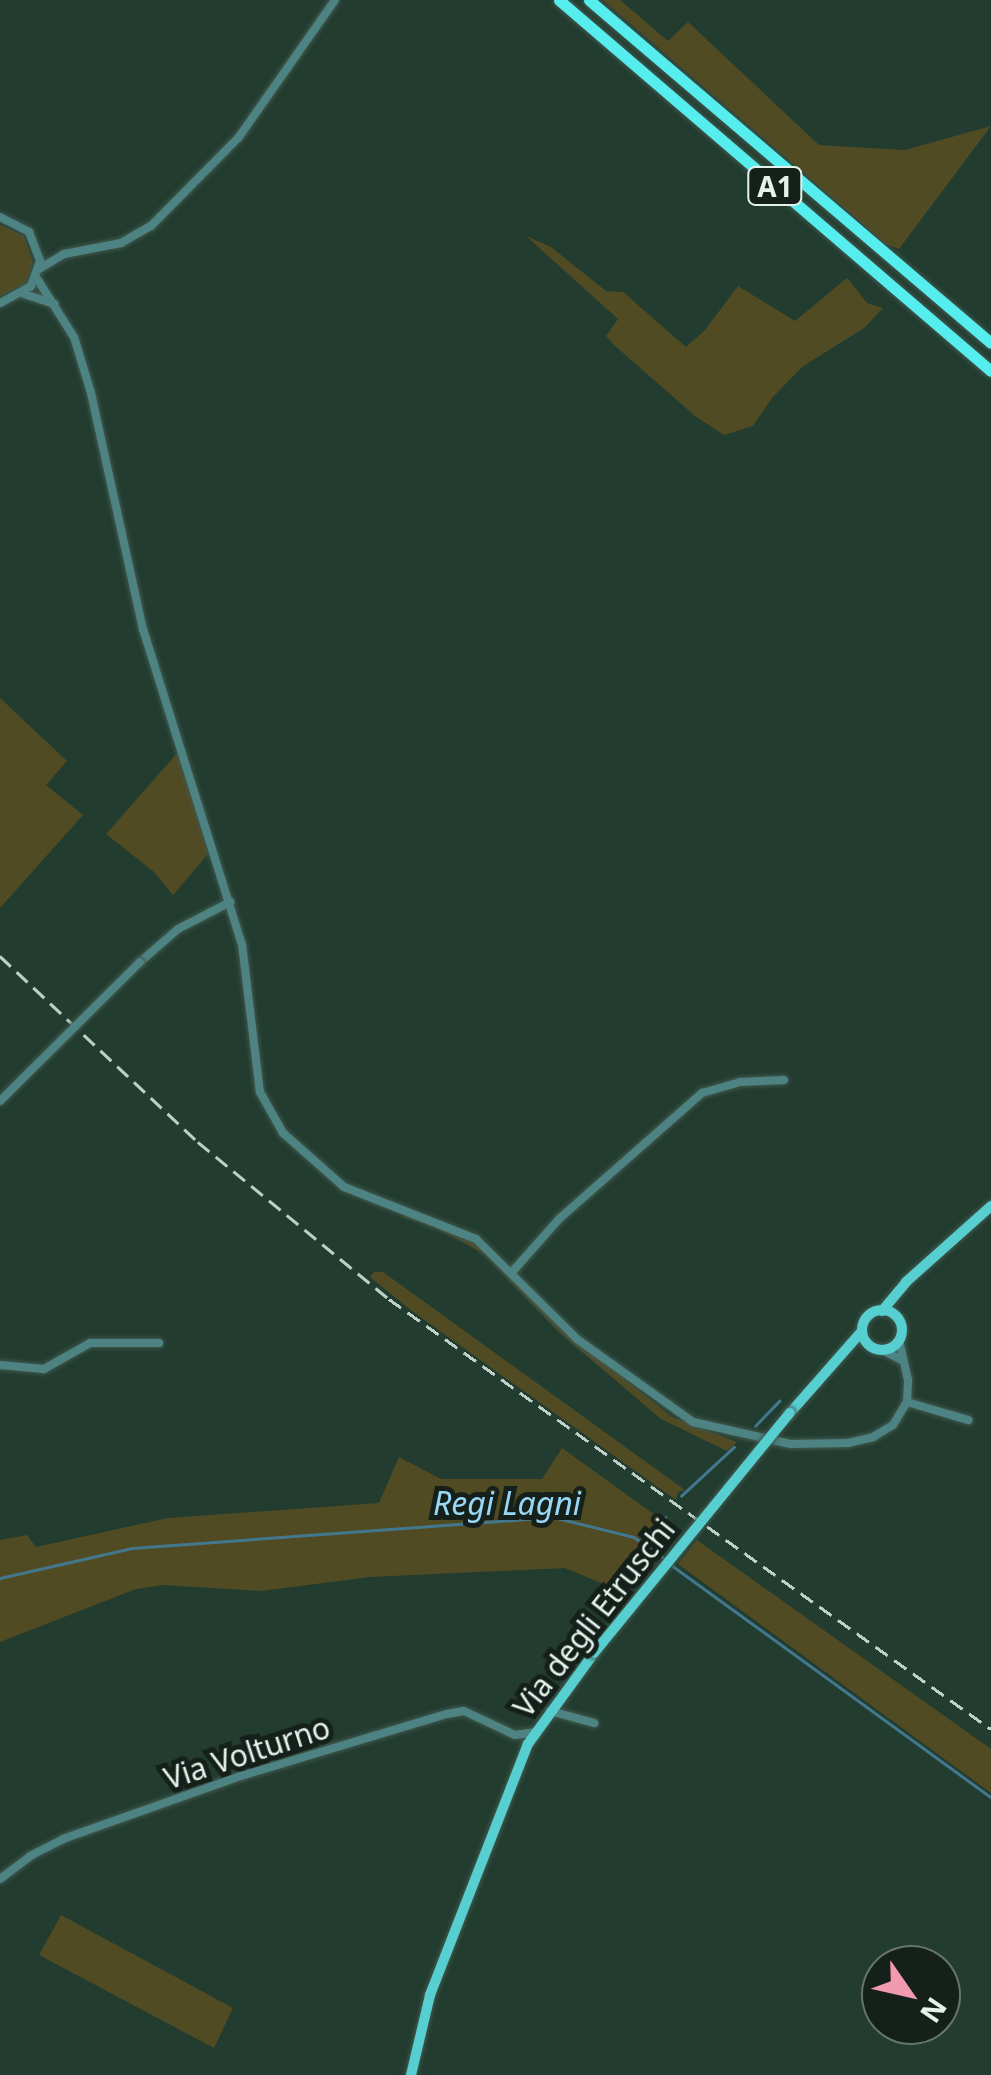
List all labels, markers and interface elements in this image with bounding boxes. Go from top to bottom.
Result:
road number: A1 [745,163,805,209]
water label: Regi Lagni [433,1484,581,1522]
street label: Via degli Etruschi [506,1512,682,1724]
street label: Via Volturno [160,1709,334,1797]
north arrow [861,1945,961,2045]
text: N [912,1991,956,2031]

